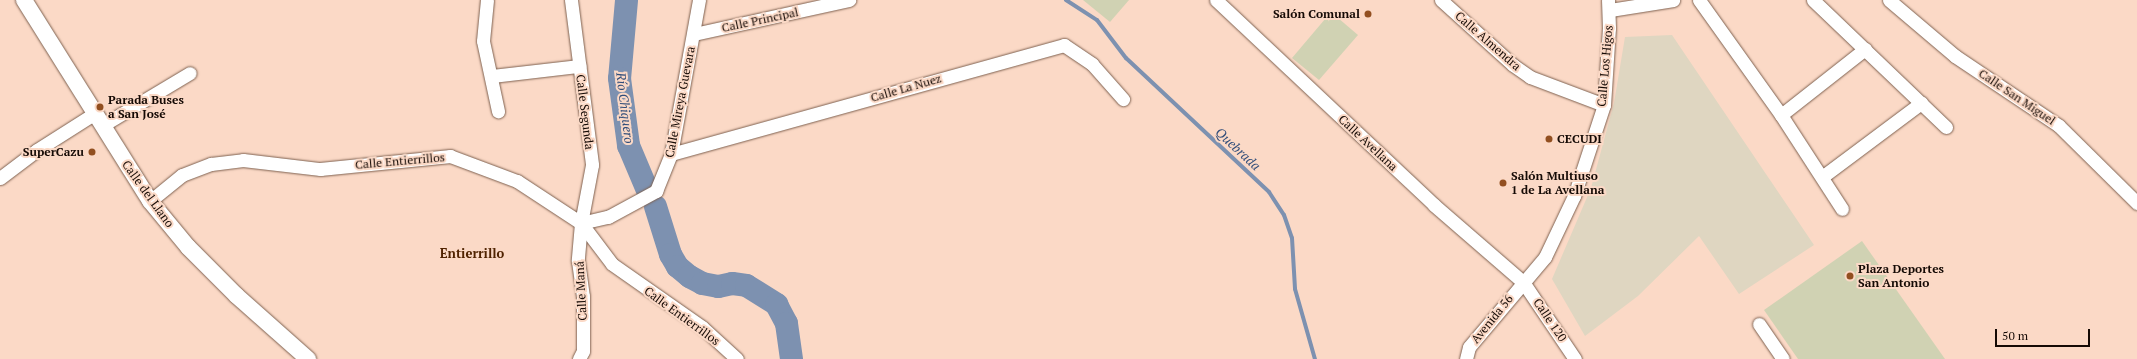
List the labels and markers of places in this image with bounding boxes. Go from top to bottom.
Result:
place label: Salón Comunal [1273,7,1360,21]
marker: Salón Comunal [1363,9,1373,19]
place label: Parada Buses a San José [108,93,184,121]
marker: Parada Buses a San José [95,102,105,112]
place label: CECUDI [1557,132,1602,146]
marker: CECUDI [1544,134,1554,144]
place label: SuperCazu [23,145,84,159]
marker: SuperCazu [87,147,97,157]
place label: Salón Multiuso 1 de La Avellana [1511,169,1604,197]
marker: Salón Multiuso 1 de La Avellana [1498,178,1508,188]
place label: Plaza Deportes San Antonio [1858,262,1944,290]
marker: Plaza Deportes San Antonio [1845,271,1855,281]

